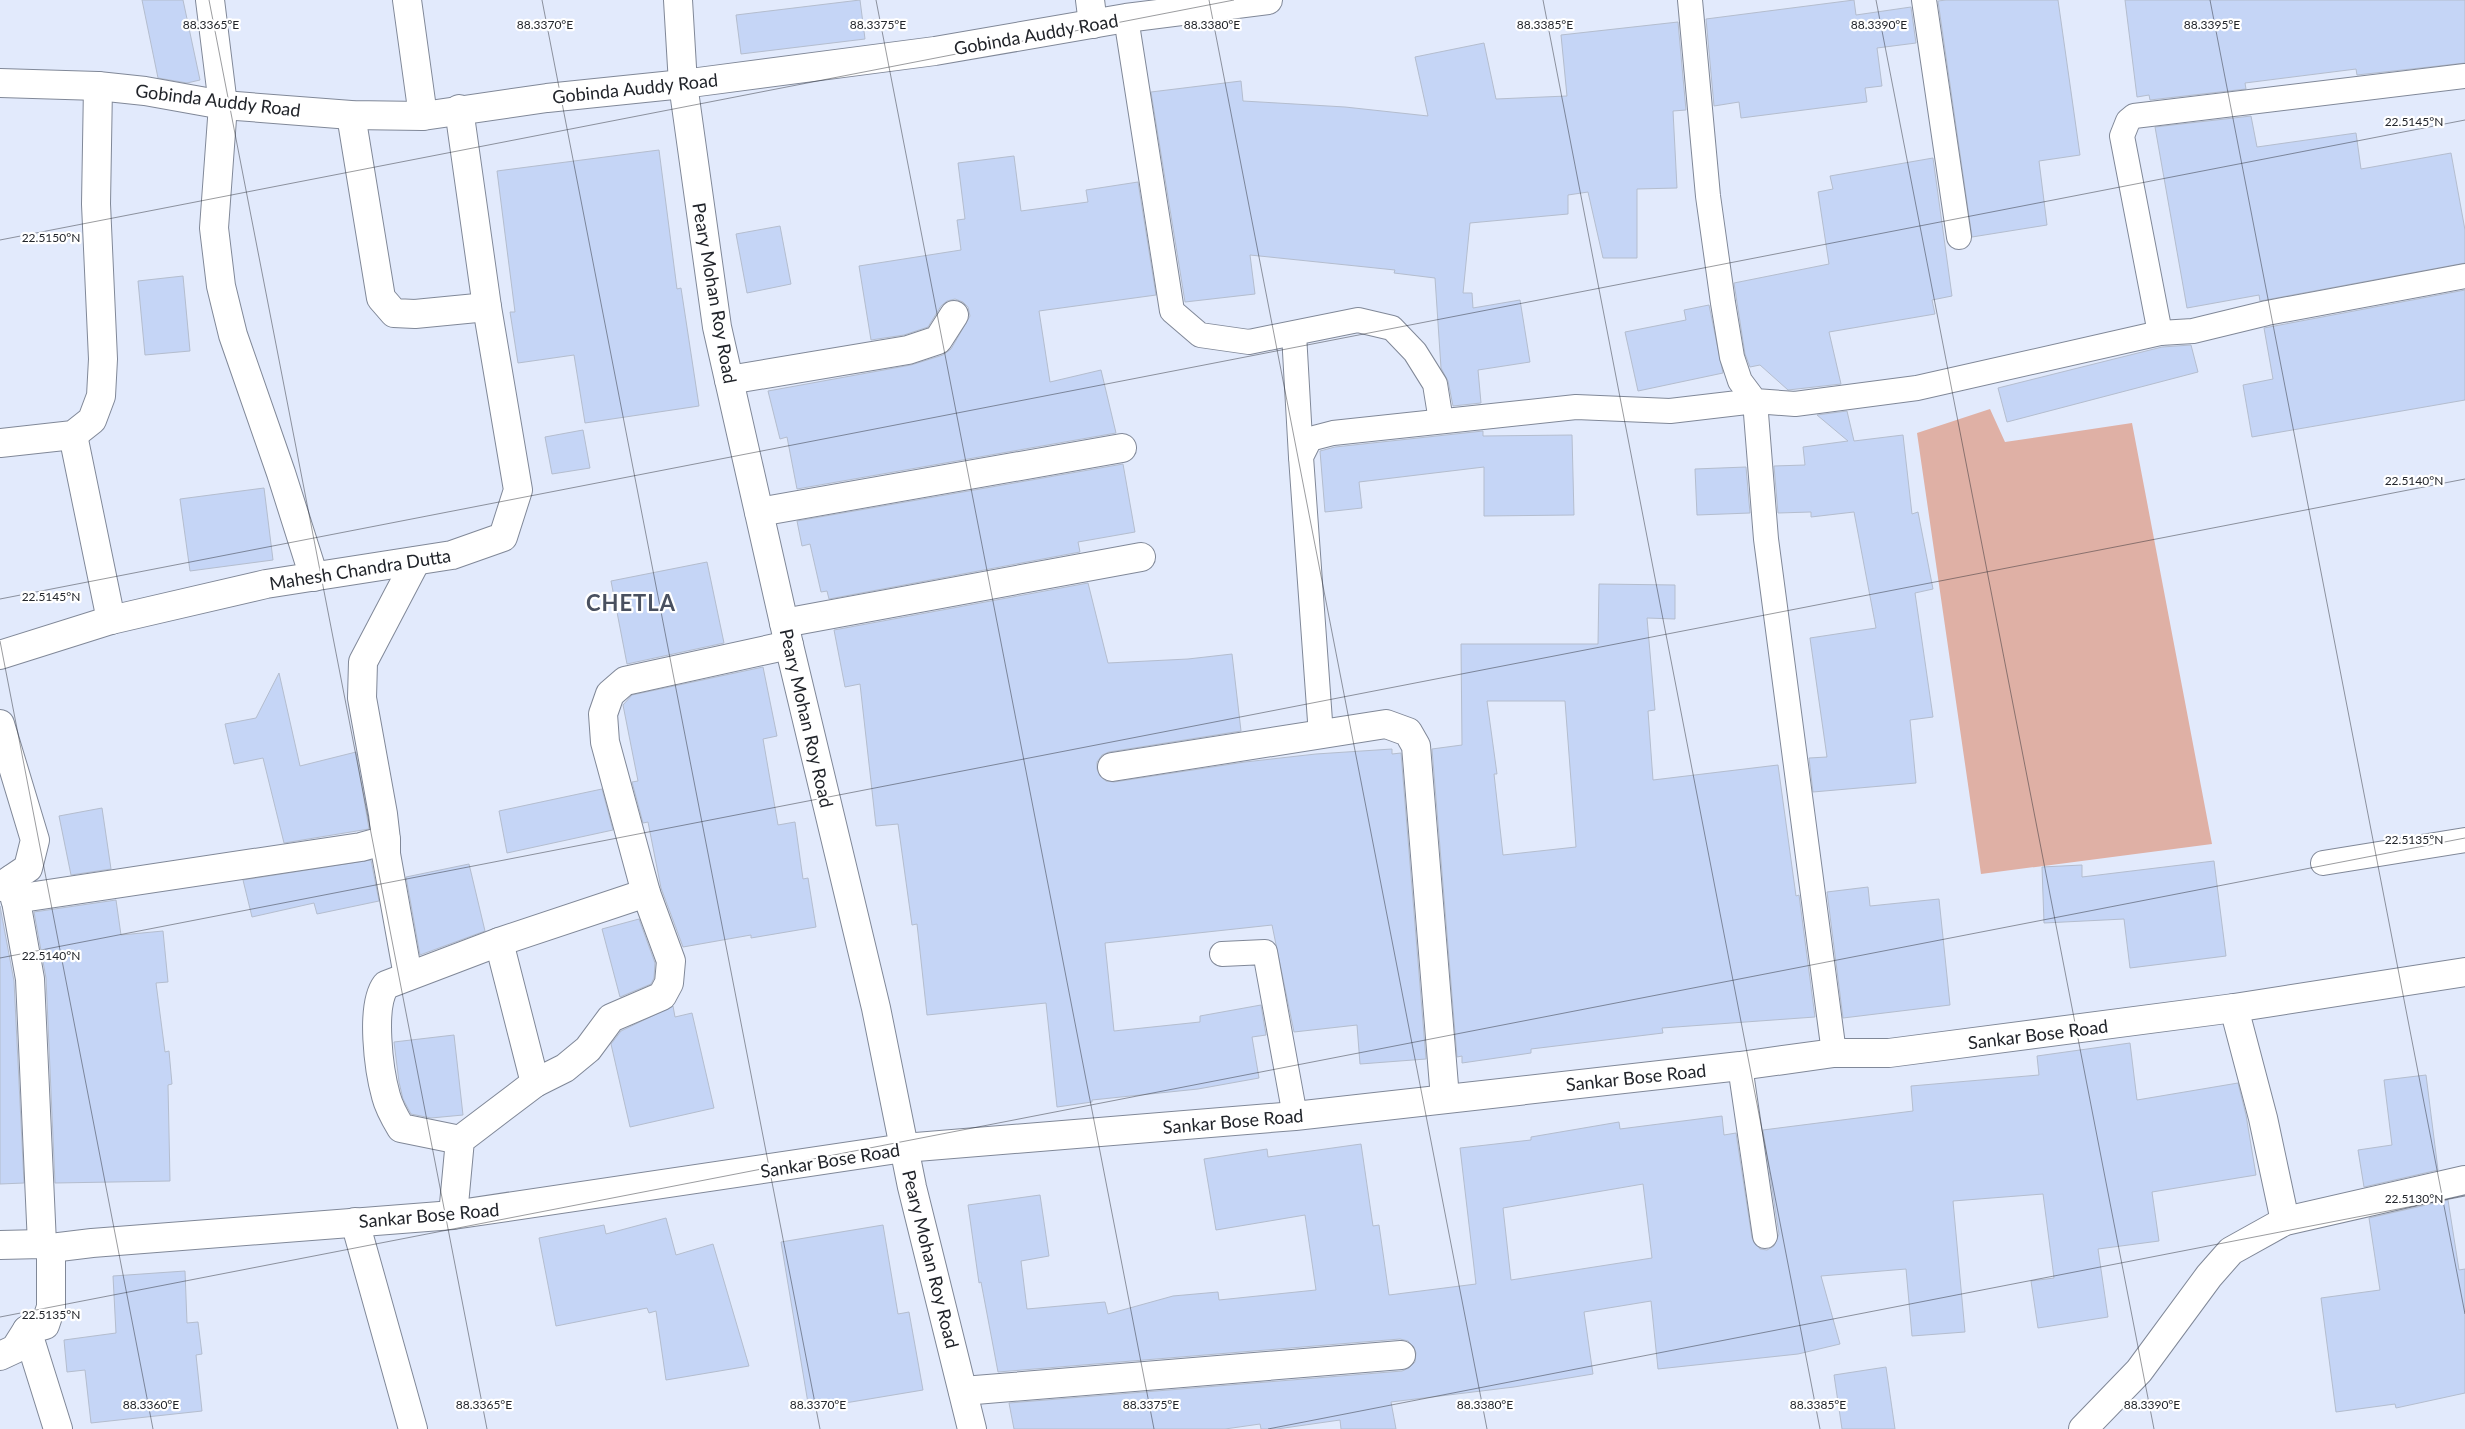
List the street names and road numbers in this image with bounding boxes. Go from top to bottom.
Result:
street label: Gobinda Auddy Road [952,9,1120,59]
street label: Gobinda Auddy Road [551,68,719,108]
street label: Gobinda Auddy Road [134,79,302,121]
street label: Peary Mohan Roy Road [688,201,742,385]
street label: Mahesh Chandra Dutta [268,544,452,594]
street label: Peary Mohan Roy Road [776,626,838,810]
street label: Sankar Bose Road [1967,1014,2109,1054]
street label: Sankar Bose Road [1565,1059,1707,1095]
street label: Sankar Bose Road [1162,1104,1304,1138]
street label: Sankar Bose Road [759,1138,901,1182]
street label: Peary Mohan Roy Road [898,1168,964,1350]
street label: Sankar Bose Road [358,1198,500,1232]

